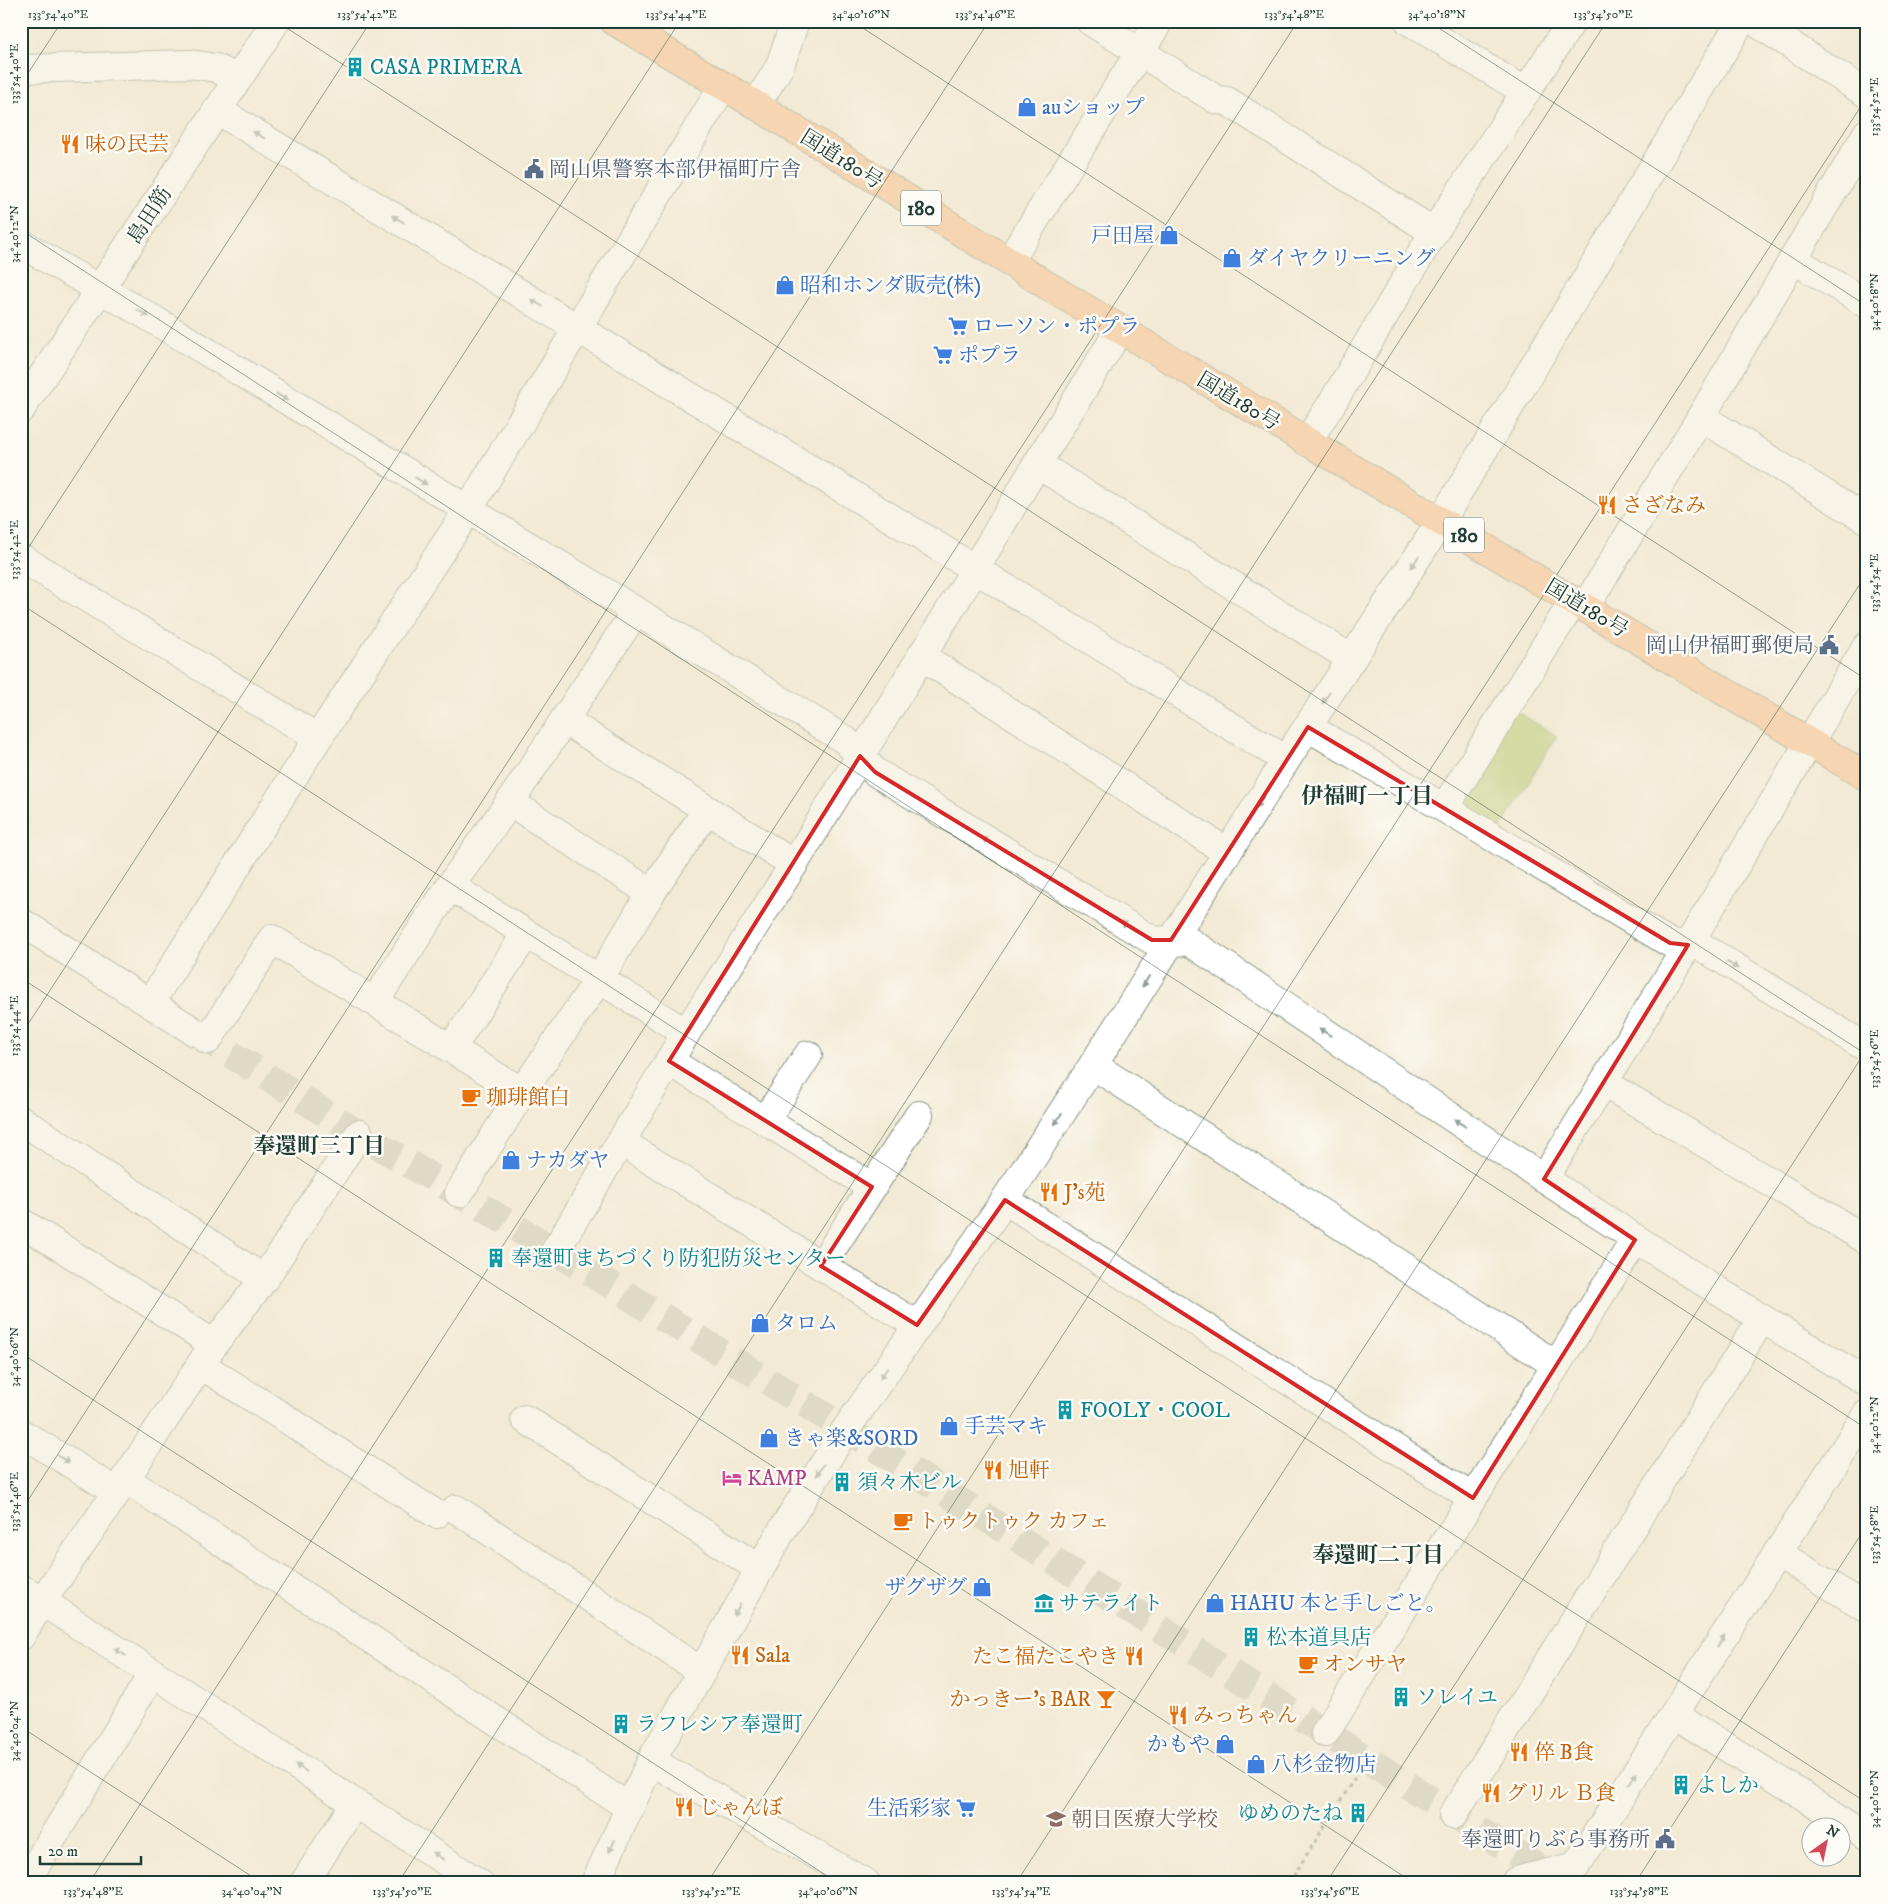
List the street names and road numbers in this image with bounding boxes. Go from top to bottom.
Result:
street label: 国道180号 [795,124,888,195]
street label: 島田筋 [122,182,178,249]
road number: 180 [901,190,941,226]
street label: 国道180号 [1192,367,1285,437]
road number: 180 [1444,518,1484,552]
street label: 国道180号 [1540,574,1633,644]

